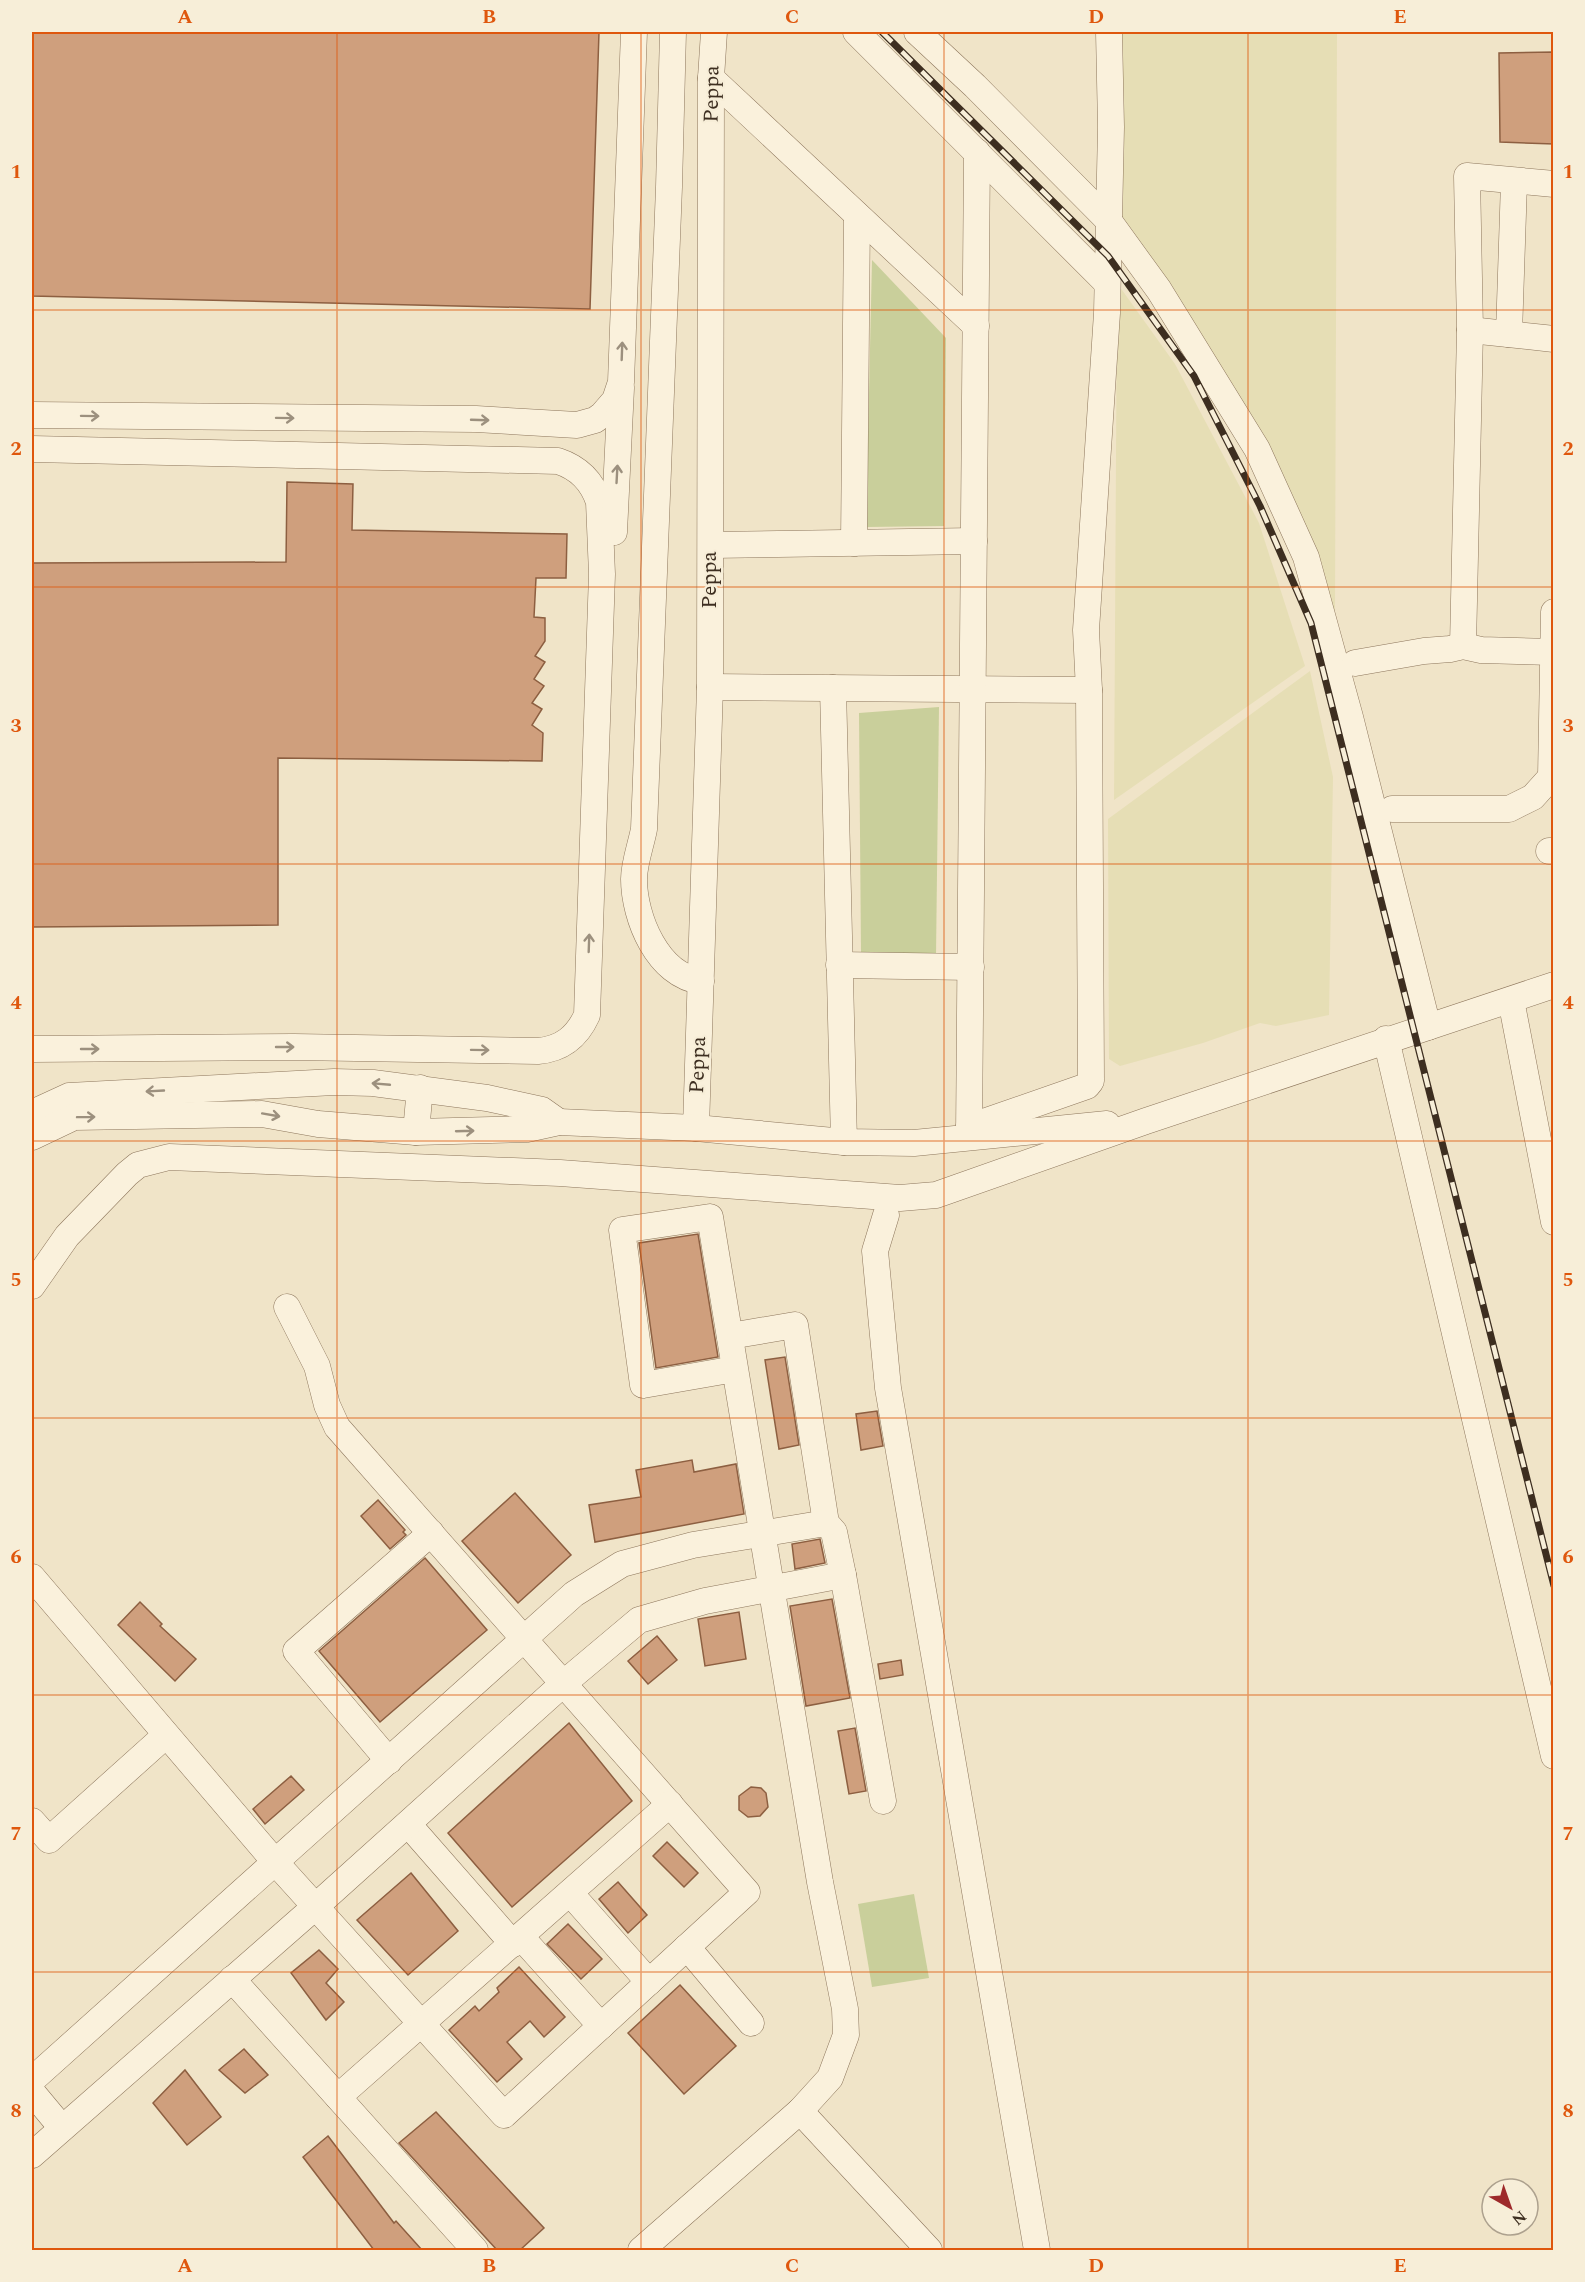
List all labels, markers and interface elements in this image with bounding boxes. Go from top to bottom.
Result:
text: A [177,2,193,32]
text: B [482,2,496,32]
text: C [785,2,799,32]
text: D [1088,2,1104,32]
text: E [1393,2,1407,32]
street label: Peppa [696,64,729,123]
text: 1 [10,157,22,187]
text: 1 [1562,157,1574,187]
one-way arrow [617,341,628,361]
one-way arrow [79,410,99,421]
one-way arrow [274,412,294,423]
one-way arrow [469,414,489,425]
text: 2 [10,434,22,464]
text: 2 [1562,434,1574,464]
one-way arrow [612,464,623,484]
street label: Peppa [694,551,726,609]
text: 3 [10,711,22,741]
text: 3 [1562,711,1574,741]
one-way arrow [584,934,595,954]
text: 4 [10,988,22,1018]
text: 4 [1562,988,1574,1018]
street label: Peppa [681,1035,715,1094]
one-way arrow [274,1041,294,1053]
one-way arrow [79,1043,99,1055]
one-way arrow [469,1045,489,1056]
one-way arrow [371,1078,391,1089]
one-way arrow [146,1086,166,1097]
one-way arrow [261,1110,280,1121]
one-way arrow [75,1111,95,1122]
one-way arrow [454,1125,474,1136]
text: 5 [10,1265,22,1295]
text: 5 [1562,1265,1574,1295]
text: 6 [10,1542,22,1572]
text: 6 [1562,1542,1574,1572]
text: 7 [10,1819,22,1849]
text: 7 [1562,1819,1574,1849]
text: 8 [10,2096,22,2126]
text: 8 [1562,2096,1574,2126]
north arrow [1480,2177,1540,2237]
text: N [1506,2204,1532,2231]
text: A [177,2251,193,2281]
text: B [482,2251,496,2281]
text: C [785,2251,799,2281]
text: D [1088,2251,1104,2281]
text: E [1393,2251,1407,2281]

